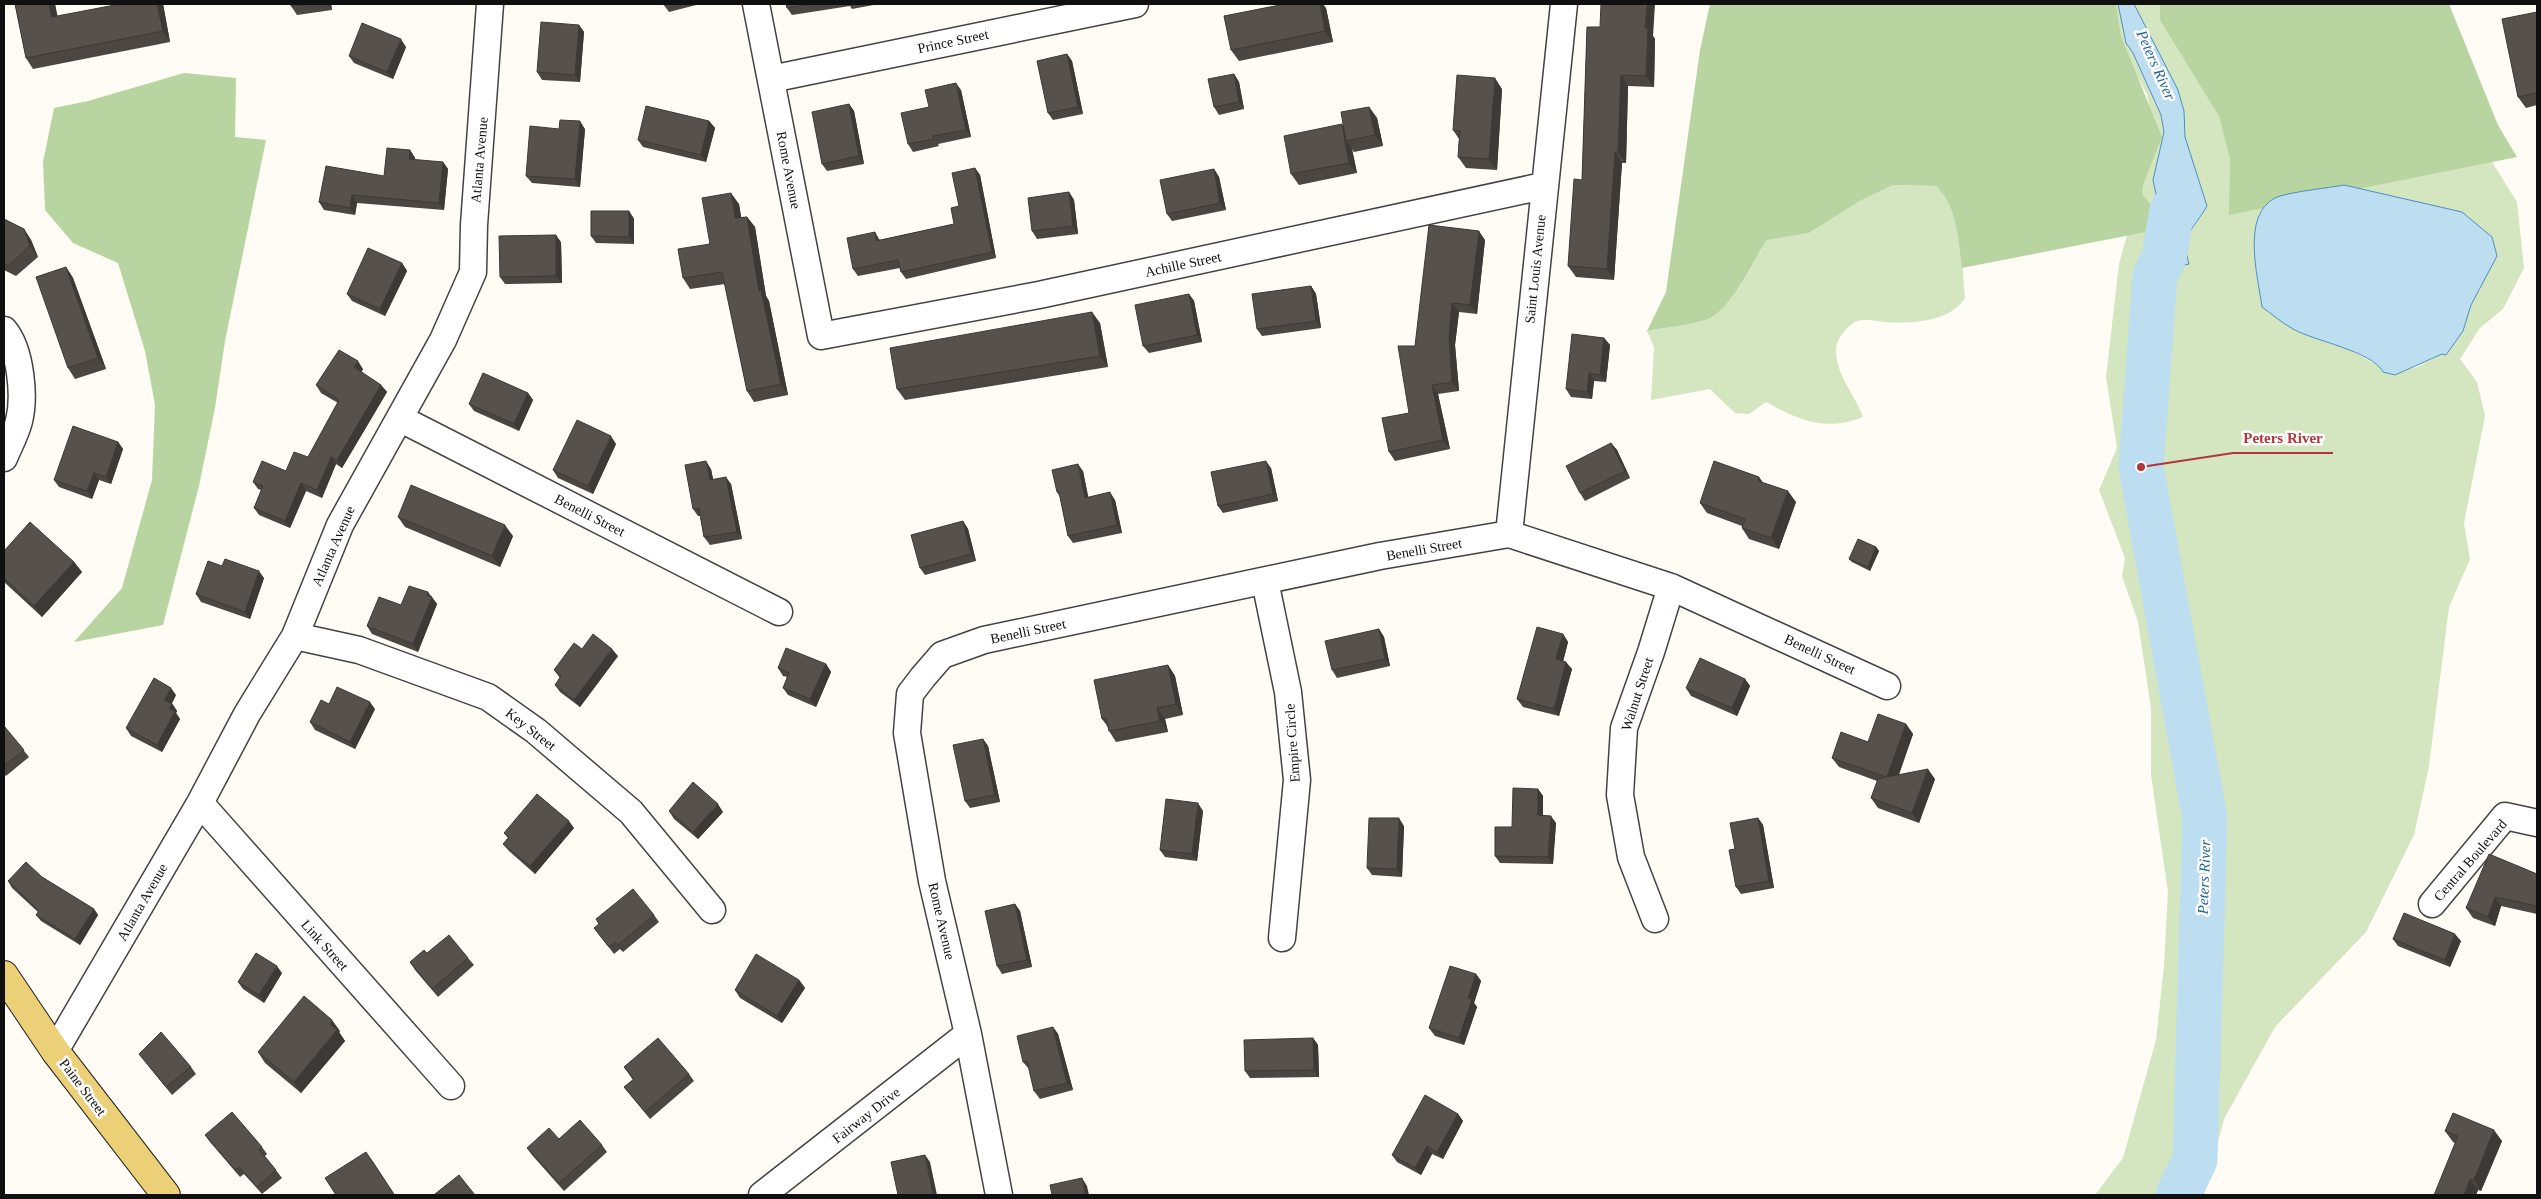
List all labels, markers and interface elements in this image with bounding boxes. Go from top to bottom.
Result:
street label: Prince Street [916,27,990,56]
water label: Peters River [2133,27,2179,102]
street label: Atlanta Avenue [468,116,491,204]
street label: Rome Avenue [774,130,803,210]
street label: Saint Louis Avenue [1522,214,1549,324]
street label: Achille Street [1144,249,1223,280]
callout: Peters River [2233,423,2333,453]
text: Peters River [2243,430,2323,446]
street label: Benelli Street [552,491,627,540]
street label: Atlanta Avenue [309,504,358,589]
street label: Benelli Street [1385,535,1463,564]
street label: Benelli Street [989,616,1067,647]
street label: Benelli Street [1782,631,1858,677]
street label: Walnut Street [1619,655,1656,733]
street label: Empire Circle [1282,703,1303,783]
street label: Key Street [503,705,559,754]
street label: Central Boulevard [2431,817,2510,904]
water label: Peters River [2195,839,2213,916]
street label: Atlanta Avenue [114,861,171,943]
street label: Rome Avenue [925,881,958,961]
street label: Link Street [298,917,351,974]
street label: Paine Street [56,1056,109,1119]
street label: Fairway Drive [830,1084,903,1146]

